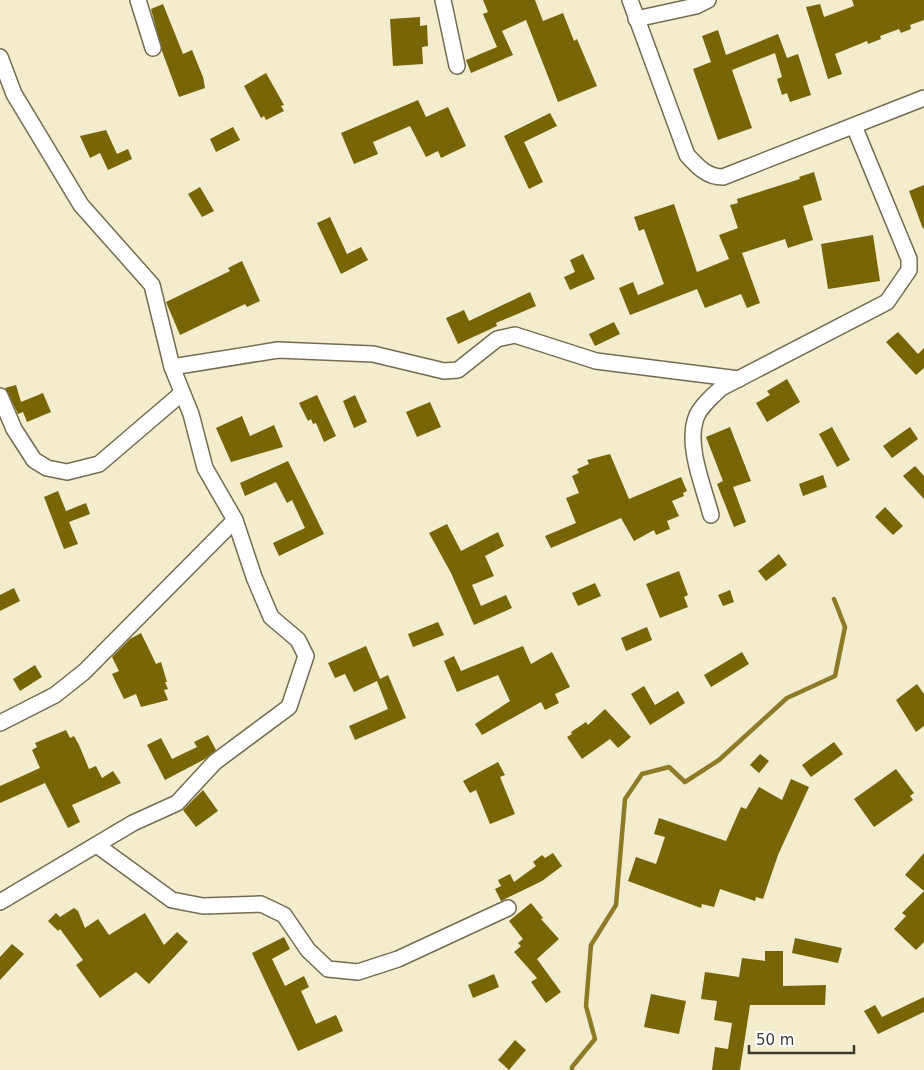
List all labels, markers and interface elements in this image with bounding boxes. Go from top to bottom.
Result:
scale bar [749,1022,854,1054]
text: 50 m [756,1031,794,1049]

